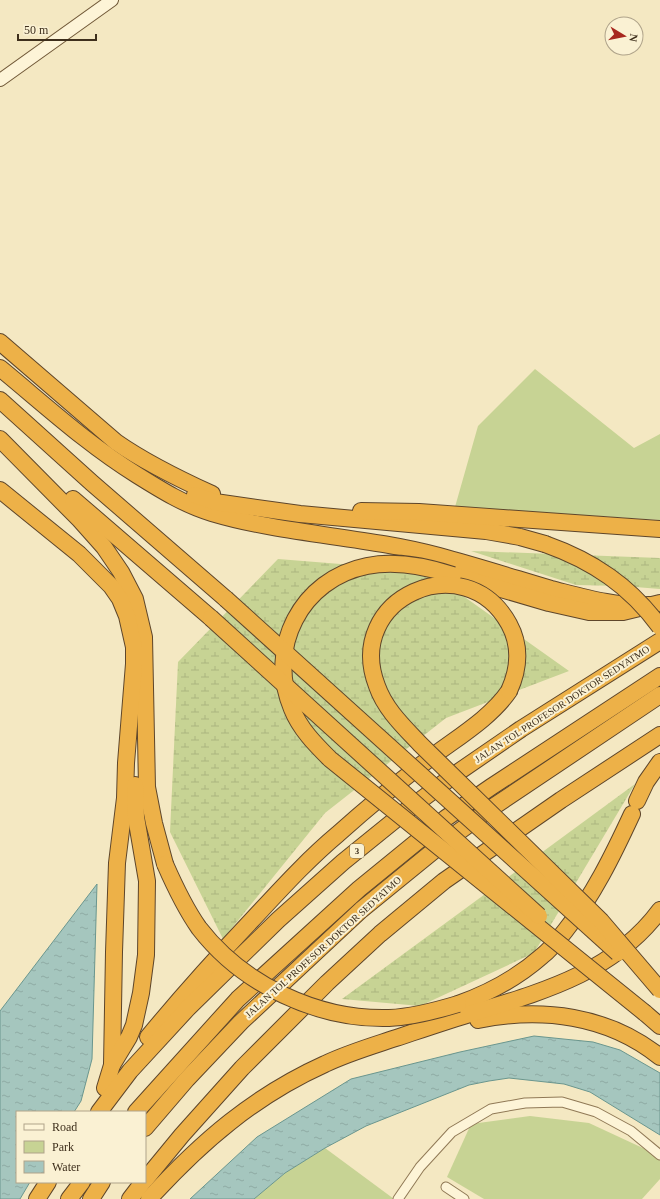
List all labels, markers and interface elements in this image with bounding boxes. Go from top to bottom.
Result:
scale bar [18,16,96,42]
north arrow [604,16,644,56]
text: 50 m [24,23,49,37]
text: N [627,33,640,43]
street label: JALAN TOL PROFESOR DOKTOR SEDYATMO [473,643,651,765]
road number: 3 [350,844,364,858]
street label: JALAN TOL PROFESOR DOKTOR SEDYATMO [243,874,403,1020]
legend [16,1111,146,1183]
text: Road [52,1120,77,1134]
text: Park [52,1140,74,1154]
text: Water [52,1160,80,1174]

